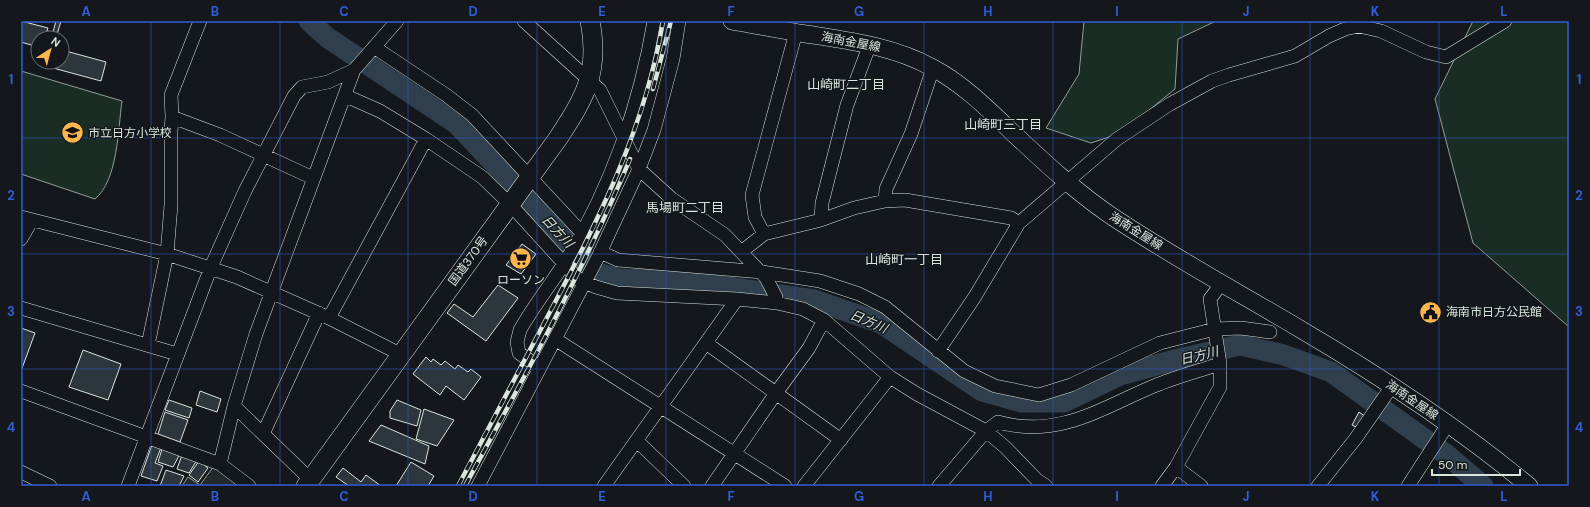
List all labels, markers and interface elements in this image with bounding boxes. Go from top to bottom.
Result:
text: A [81,3,91,20]
text: B [211,3,219,20]
text: C [339,3,349,20]
text: D [468,3,478,20]
text: E [598,3,606,20]
text: F [727,3,735,20]
text: G [854,3,864,20]
text: H [983,3,993,20]
text: I [1115,3,1119,20]
text: J [1242,3,1250,20]
text: K [1371,3,1380,20]
text: L [1500,3,1508,20]
street label: 海南金屋線 [820,28,882,56]
north arrow [30,30,70,70]
text: N [49,34,63,50]
text: 1 [9,71,13,88]
text: 1 [1577,71,1581,88]
district label: 山崎町二丁目 [807,76,885,93]
district label: 山崎町三丁目 [964,116,1042,133]
school or university icon: 市立日方小学校 [60,120,86,146]
place label: 市立日方小学校 [88,125,172,141]
text: 2 [7,187,15,204]
text: 2 [1575,187,1583,204]
district label: 馬場町二丁目 [646,199,724,216]
street label: 海南金屋線 [1106,208,1166,254]
water label: 日方川 [538,211,579,253]
street label: 国道370号 [445,233,491,289]
supermarket icon: ローソン [508,246,534,272]
district label: 山崎町一丁目 [865,251,943,268]
place label: ローソン [497,272,545,288]
public building icon: 海南市日方公民館 [1418,299,1444,325]
text: 3 [7,303,15,320]
text: 3 [1575,303,1583,320]
place label: 海南市日方公民館 [1446,304,1542,320]
water label: 日方川 [848,306,892,338]
water label: 日方川 [1178,342,1222,368]
street label: 海南金屋線 [1383,377,1441,423]
text: 4 [7,419,15,436]
text: 4 [1575,419,1583,436]
scale bar [1432,451,1520,477]
text: 50 m [1438,457,1467,473]
text: A [81,488,91,505]
text: B [211,488,219,505]
text: C [339,488,349,505]
text: D [468,488,478,505]
text: E [598,488,606,505]
text: F [727,488,735,505]
text: G [854,488,864,505]
text: H [983,488,993,505]
text: I [1115,488,1119,505]
text: J [1242,488,1250,505]
text: K [1371,488,1380,505]
text: L [1500,488,1508,505]

